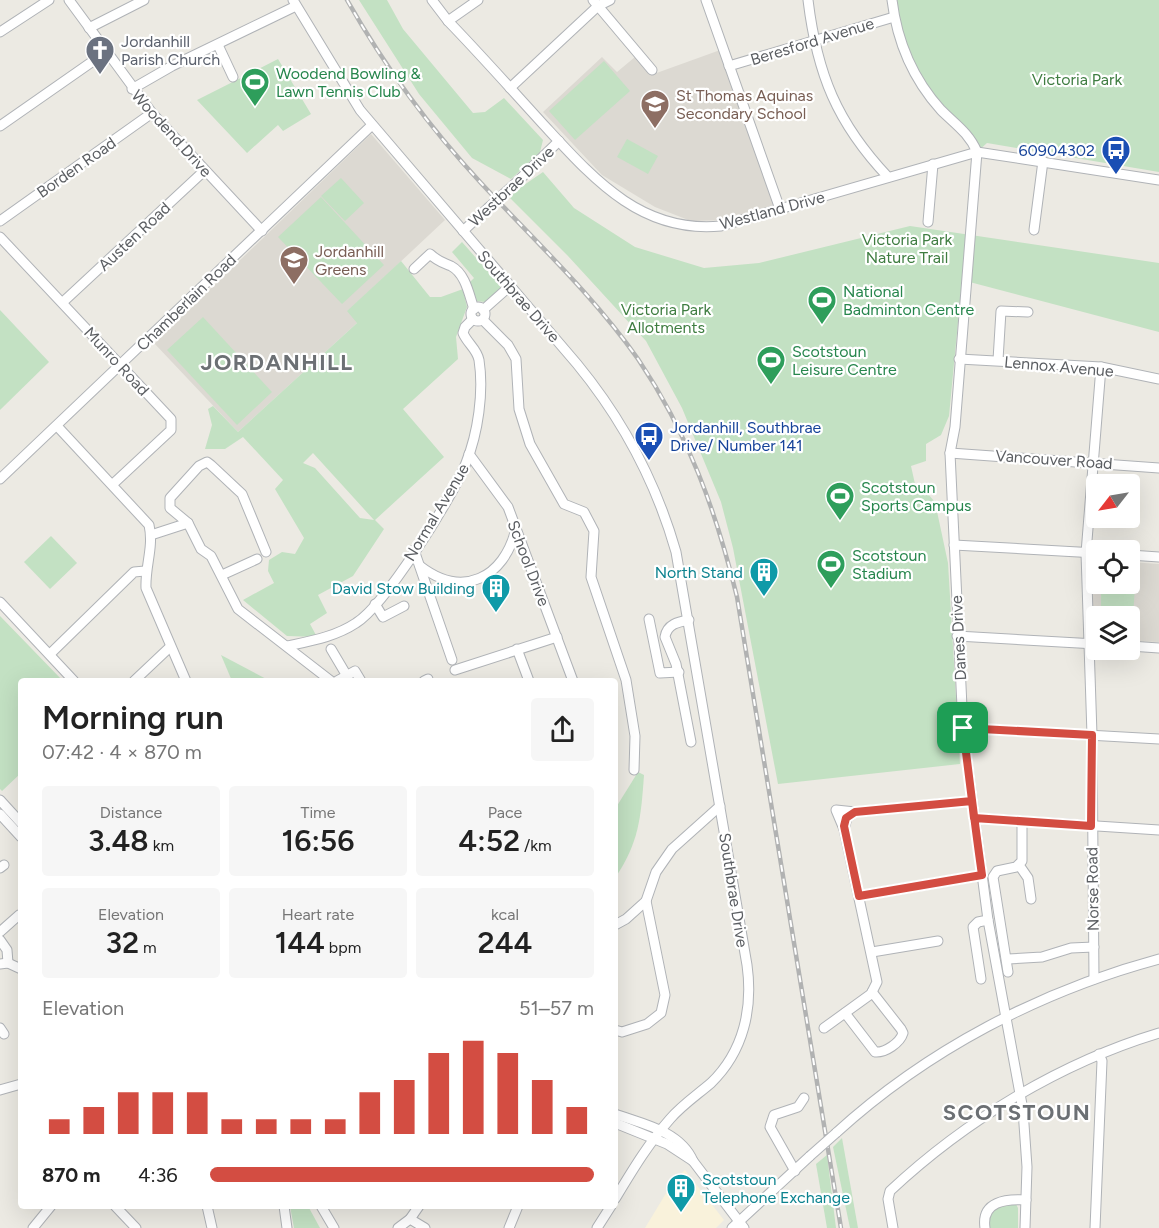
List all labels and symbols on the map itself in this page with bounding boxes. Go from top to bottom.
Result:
street label: Beresford Avenue [748,14,876,69]
place label: Jordanhill Parish Church [121,32,220,69]
church icon: Jordanhill Parish Church [84,34,116,76]
place label: Woodend Bowling & Lawn Tennis Club [276,64,422,101]
sports icon: Woodend Bowling & Lawn Tennis Club [239,66,271,108]
park label: Victoria Park [1032,70,1122,89]
street label: Woodend Drive [128,86,216,181]
place label: St Thomas Aquinas Secondary School [676,86,813,123]
school or university icon: St Thomas Aquinas Secondary School [639,88,671,130]
street label: Borden Road [33,133,120,202]
bus stop icon: 60904302 [1100,134,1132,176]
place label: 60904302 [1019,141,1095,160]
street label: Westbrae Drive [465,142,558,231]
street label: Westland Drive [718,187,827,234]
street label: Austen Road [94,198,174,275]
park label: Victoria Park Nature Trail [862,230,952,267]
place label: Jordanhill Greens [315,242,384,279]
school or university icon: Jordanhill Greens [278,244,310,286]
street label: Southbrae Drive [474,246,564,346]
street label: Chamberlain Road [133,250,240,355]
place label: National Badminton Centre [843,282,974,319]
sports icon: National Badminton Centre [806,284,838,326]
park label: Victoria Park Allotments [621,300,711,337]
street label: Munro Road [80,323,153,400]
place label: Scotstoun Leisure Centre [792,342,897,379]
sports icon: Scotstoun Leisure Centre [755,344,787,386]
district label: JORDANHILL [200,349,354,376]
street label: Lennox Avenue [1003,352,1115,381]
place label: Jordanhill, Southbrae Drive/ Number 141 [670,418,822,455]
bus stop icon: Jordanhill, Southbrae Drive/ Number 141 [633,420,665,462]
street label: Vancouver Road [995,446,1113,473]
street label: Normal Avenue [400,460,473,564]
north arrow [1086,474,1140,528]
place label: Scotstoun Sports Campus [861,478,972,515]
sports icon: Scotstoun Sports Campus [824,480,856,522]
street label: School Drive [503,518,554,609]
place label: Scotstoun Stadium [852,546,926,583]
sports icon: Scotstoun Stadium [815,548,847,590]
building icon: North Stand [748,556,780,598]
place label: North Stand [655,563,743,582]
building icon: David Stow Building [480,572,512,614]
place label: David Stow Building [332,579,475,598]
street label: Danes Drive [947,595,970,681]
pin [937,702,988,753]
street label: Southbrae Drive [715,831,752,949]
street label: Norse Road [1082,847,1103,931]
district label: SCOTSTOUN [943,1099,1091,1126]
place label: Scotstoun Telephone Exchange [702,1170,850,1207]
building icon: Scotstoun Telephone Exchange [665,1172,697,1214]

